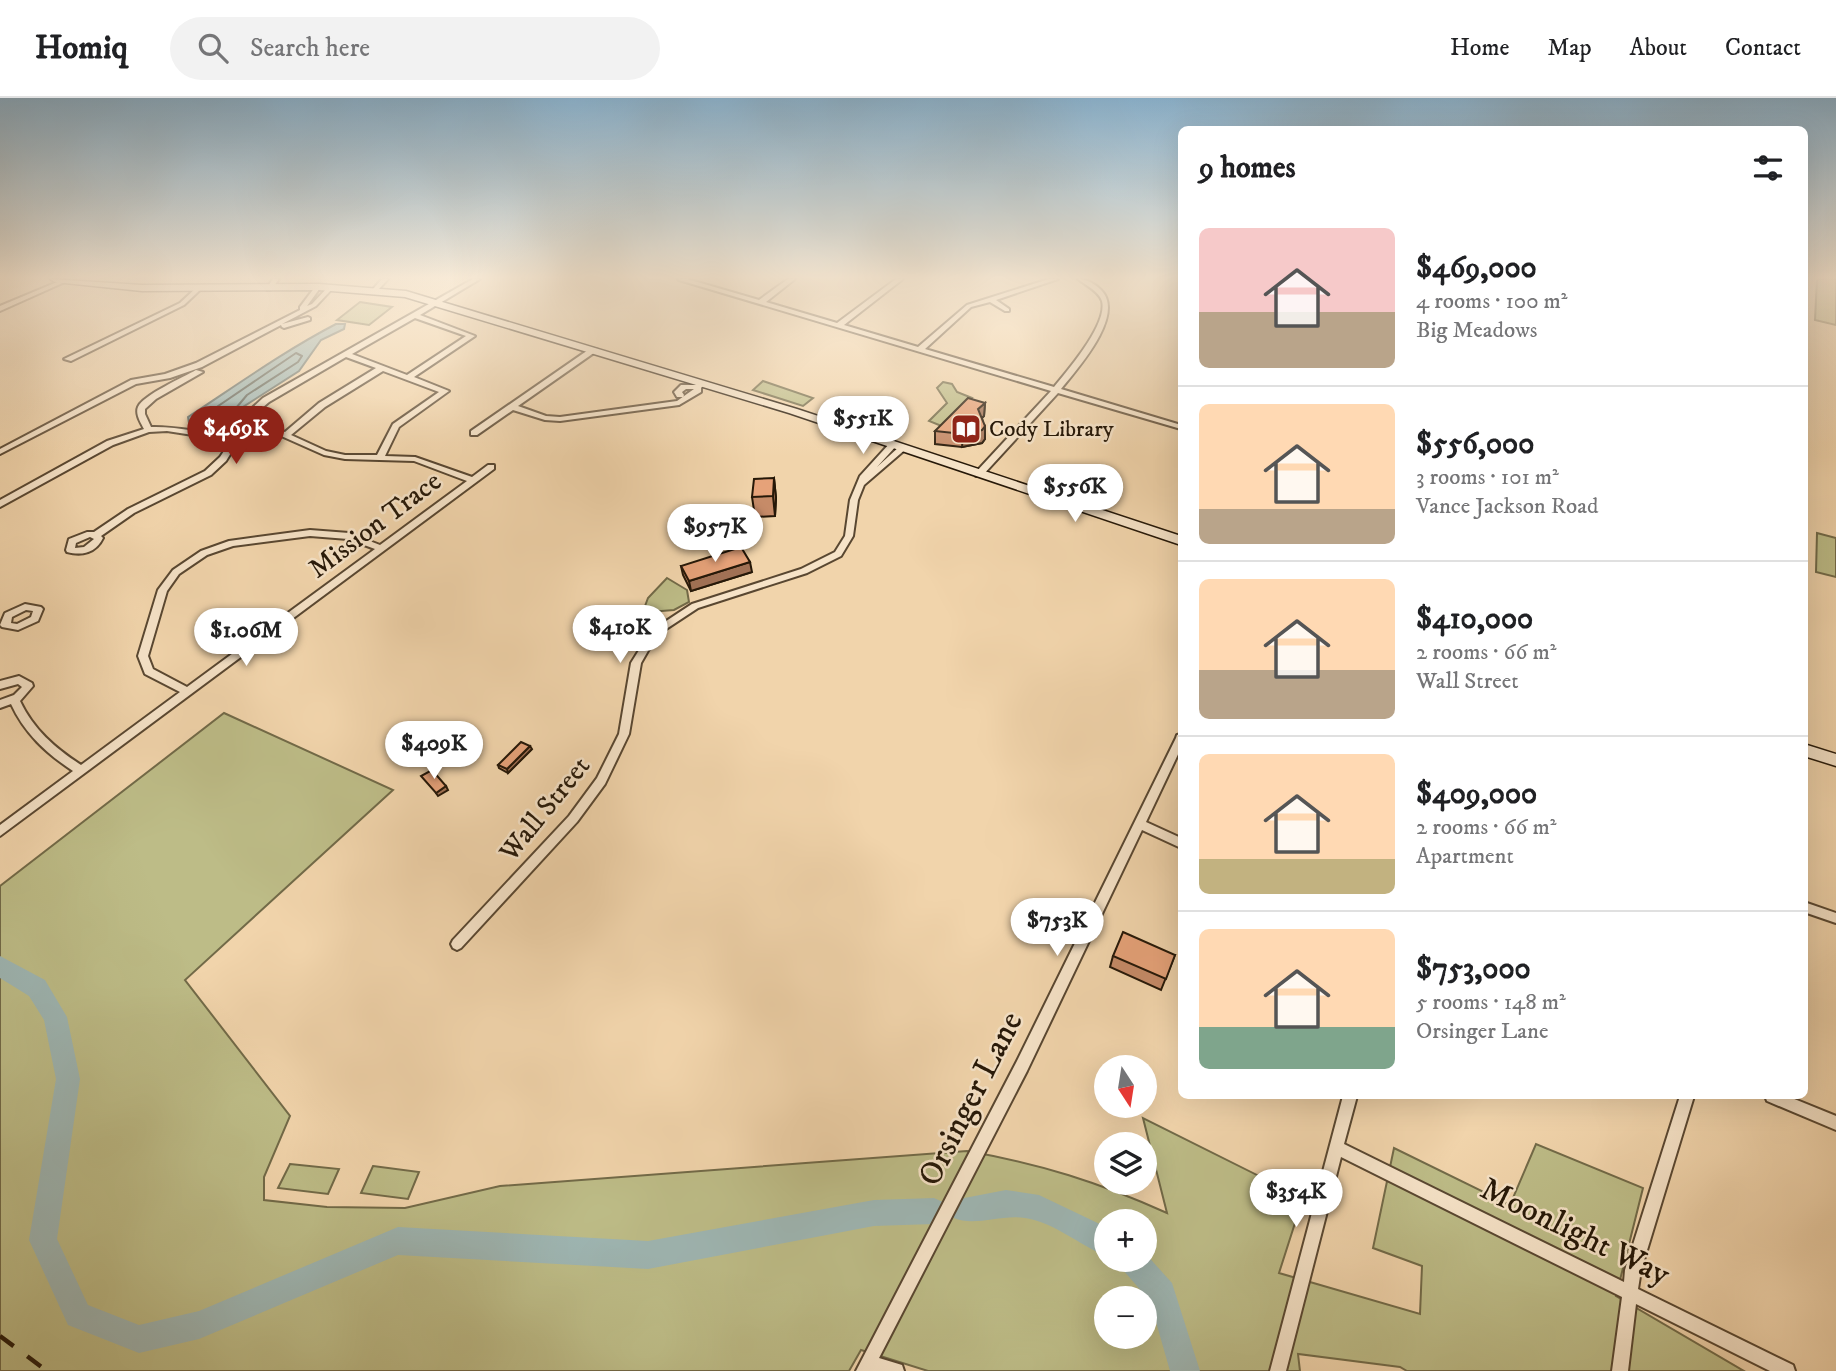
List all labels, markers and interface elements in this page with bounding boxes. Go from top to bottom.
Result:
search box [170,17,660,80]
text: Homiq [35,28,128,69]
icon: search [194,29,232,67]
text: Search here [250,32,370,65]
text: Home [1450,33,1509,63]
text: Map [1547,33,1592,63]
text: About [1630,33,1687,63]
text: Contact [1725,33,1801,63]
icon: filters [1749,149,1787,187]
text: 9 homes [1199,150,1296,187]
text: $469,000 [1416,250,1537,287]
icon: home [1255,256,1339,340]
text: 4 rooms · 100 m² [1416,287,1568,316]
text: Big Meadows [1416,316,1538,345]
pin: $551K [814,396,912,456]
text: $551K [833,404,893,433]
pin: $469K [187,406,285,466]
library icon: Cody Library [949,412,983,446]
text: $469K [203,414,269,443]
place label: Cody Library [989,415,1114,444]
text: $556,000 [1416,426,1534,463]
icon: home [1255,432,1339,516]
text: 3 rooms · 101 m² [1416,463,1559,492]
street label: Mission Trace [302,464,448,586]
pin: $556K [1026,464,1124,524]
text: $556K [1043,472,1107,501]
text: Vance Jackson Road [1416,492,1598,521]
pin: $957K [666,504,764,564]
text: $957K [683,512,747,541]
text: $410,000 [1416,601,1533,638]
pin: $410K [571,606,669,665]
icon: home [1255,607,1339,691]
pin: $1.06M [189,608,303,668]
text: $410K [589,613,651,642]
text: $1.06M [210,616,282,645]
text: 2 rooms · 66 m² [1416,638,1556,667]
text: Wall Street [1416,667,1519,696]
pin: $409K [385,722,483,781]
text: $409K [401,729,467,758]
street label: Wall Street [491,749,598,869]
text: $409,000 [1416,776,1537,813]
icon: home [1255,782,1339,866]
text: 2 rooms · 66 m² [1416,813,1556,842]
text: Apartment [1416,842,1514,871]
pin: $753K [1008,898,1106,958]
text: $753K [1027,906,1087,935]
text: $753,000 [1416,951,1531,988]
icon: home [1255,957,1339,1041]
text: 5 rooms · 148 m² [1416,988,1566,1017]
street label: Orsinger Lane [910,1005,1032,1193]
text: Orsinger Lane [1416,1017,1549,1046]
north arrow [1094,1055,1157,1118]
map controls [1094,1055,1157,1349]
button: layers [1094,1132,1157,1195]
street label: Moonlight Way [1473,1168,1677,1296]
pin: $354K [1247,1170,1345,1229]
text: $354K [1266,1177,1326,1206]
button: + [1094,1209,1157,1272]
button: − [1094,1286,1157,1349]

